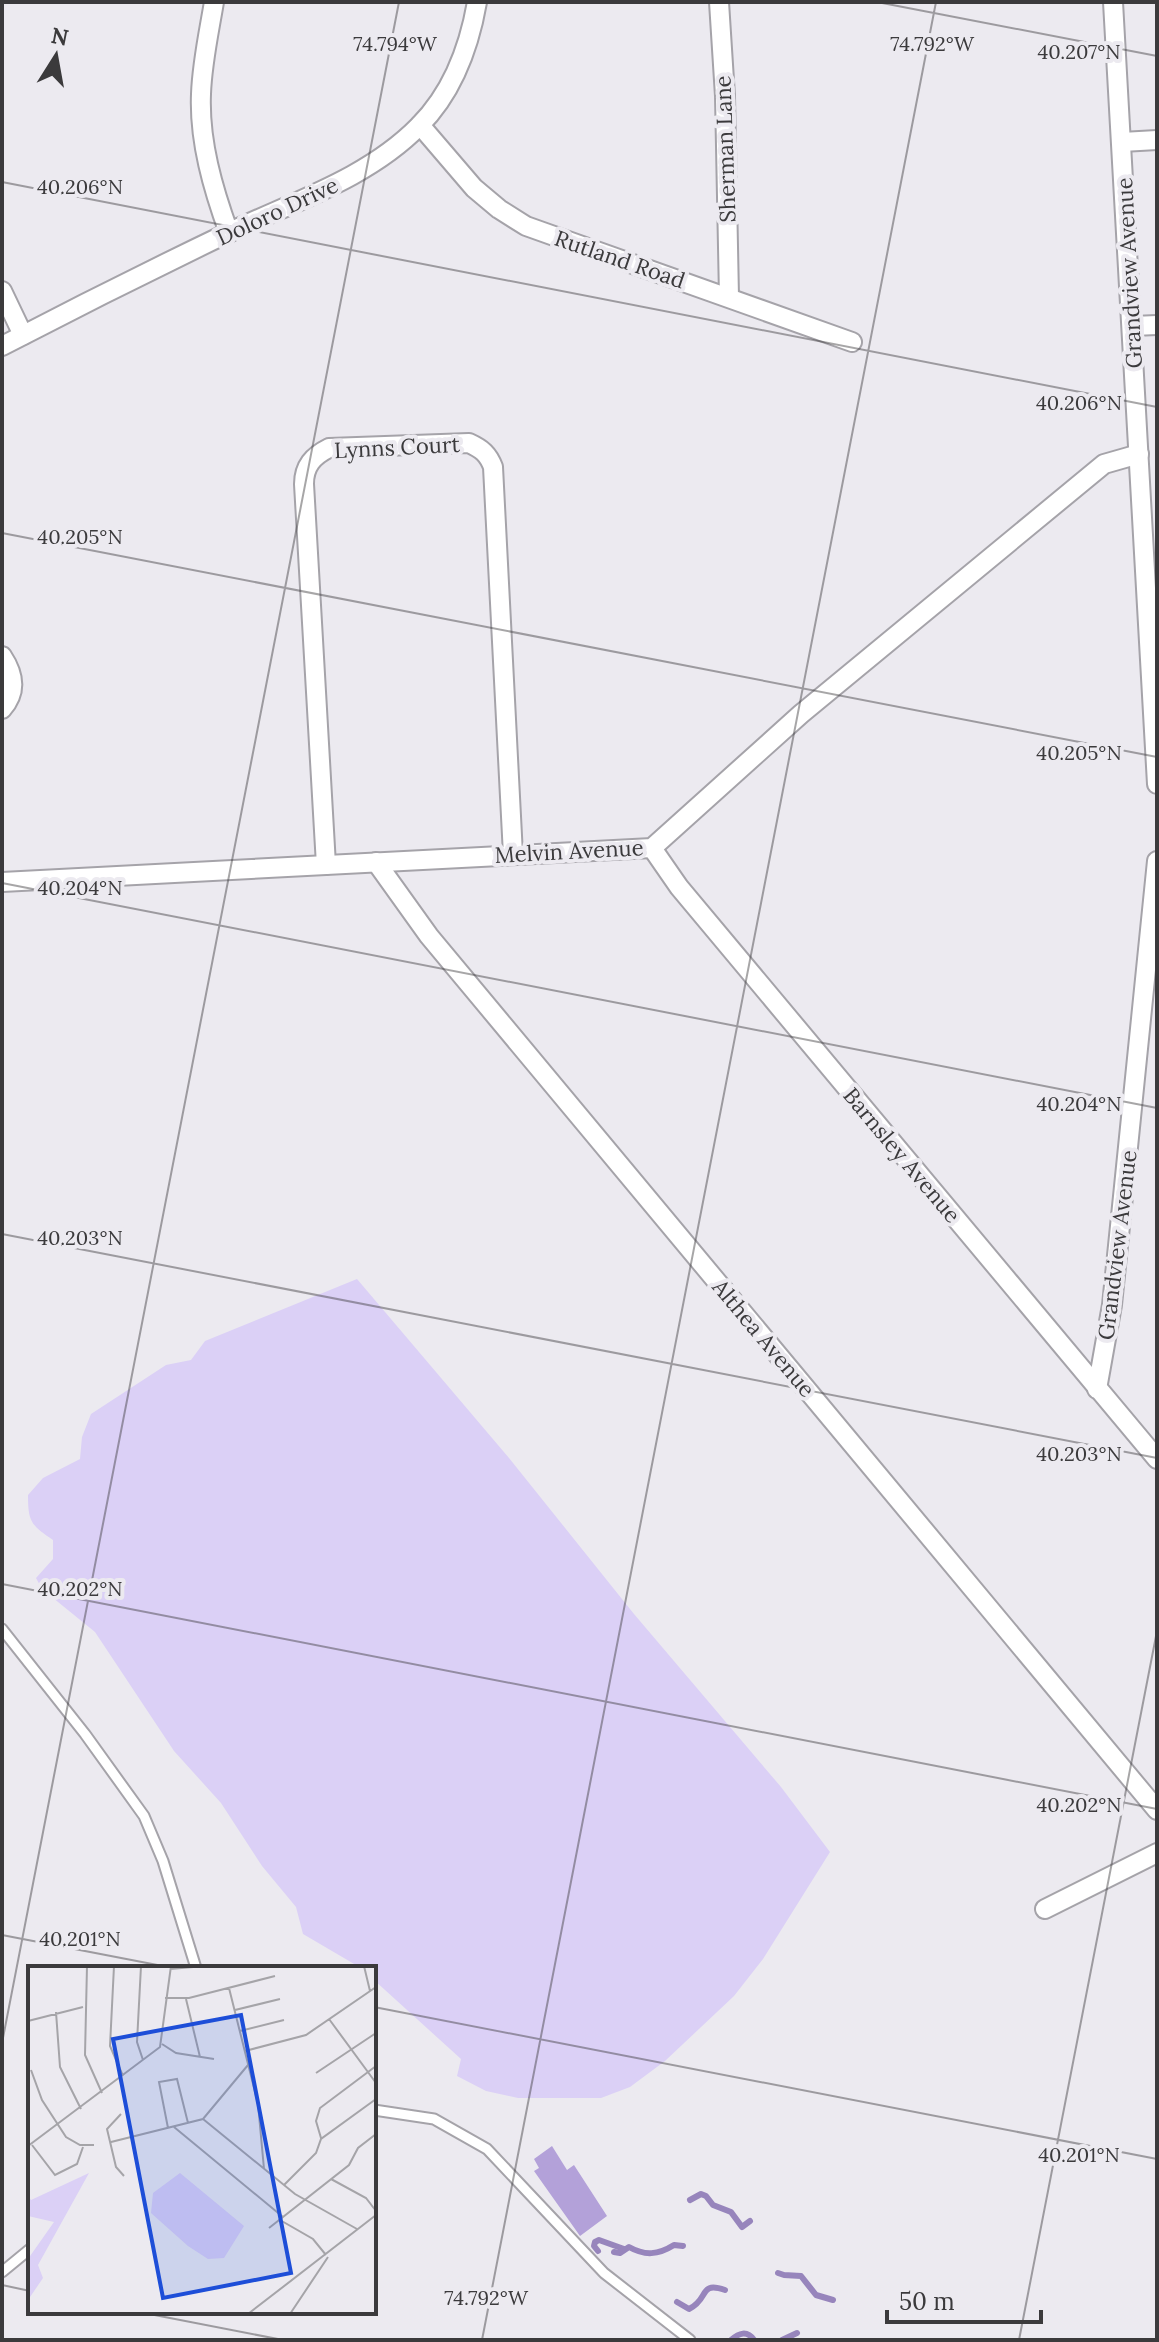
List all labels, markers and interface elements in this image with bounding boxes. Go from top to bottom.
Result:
north arrow [16,16,96,96]
text: N [49,21,71,52]
text: 74.794°W [353,31,438,56]
text: 74.792°W [890,31,975,56]
text: 40.207°N [1037,39,1121,64]
street label: Sherman Lane [708,75,742,223]
street label: Doloro Drive [212,171,342,251]
text: 40.206°N [37,174,123,199]
street label: Grandview Avenue [1110,177,1148,369]
street label: Rutland Road [551,224,689,294]
text: 40.206°N [1036,390,1122,415]
street label: Lynns Court [333,430,461,464]
text: 40.205°N [37,524,123,549]
text: 40.205°N [1036,740,1122,765]
street label: Melvin Avenue [494,833,644,869]
text: 40.204°N [38,875,122,900]
street label: Barnsley Avenue [837,1082,967,1228]
text: 40.204°N [1037,1091,1121,1116]
street label: Grandview Avenue [1091,1148,1143,1342]
text: 40.203°N [37,1225,123,1250]
street label: Althea Avenue [706,1273,821,1403]
text: 40.203°N [1036,1441,1122,1466]
text: 40.202°N [38,1576,122,1601]
text: 40.202°N [1037,1792,1121,1817]
text: 40.201°N [39,1926,121,1951]
inset map [28,1966,376,2314]
text: 40.201°N [1038,2142,1120,2167]
scale bar [887,2274,1041,2324]
text: 74.792°W [444,2285,529,2310]
text: 50 m [899,2286,955,2317]

